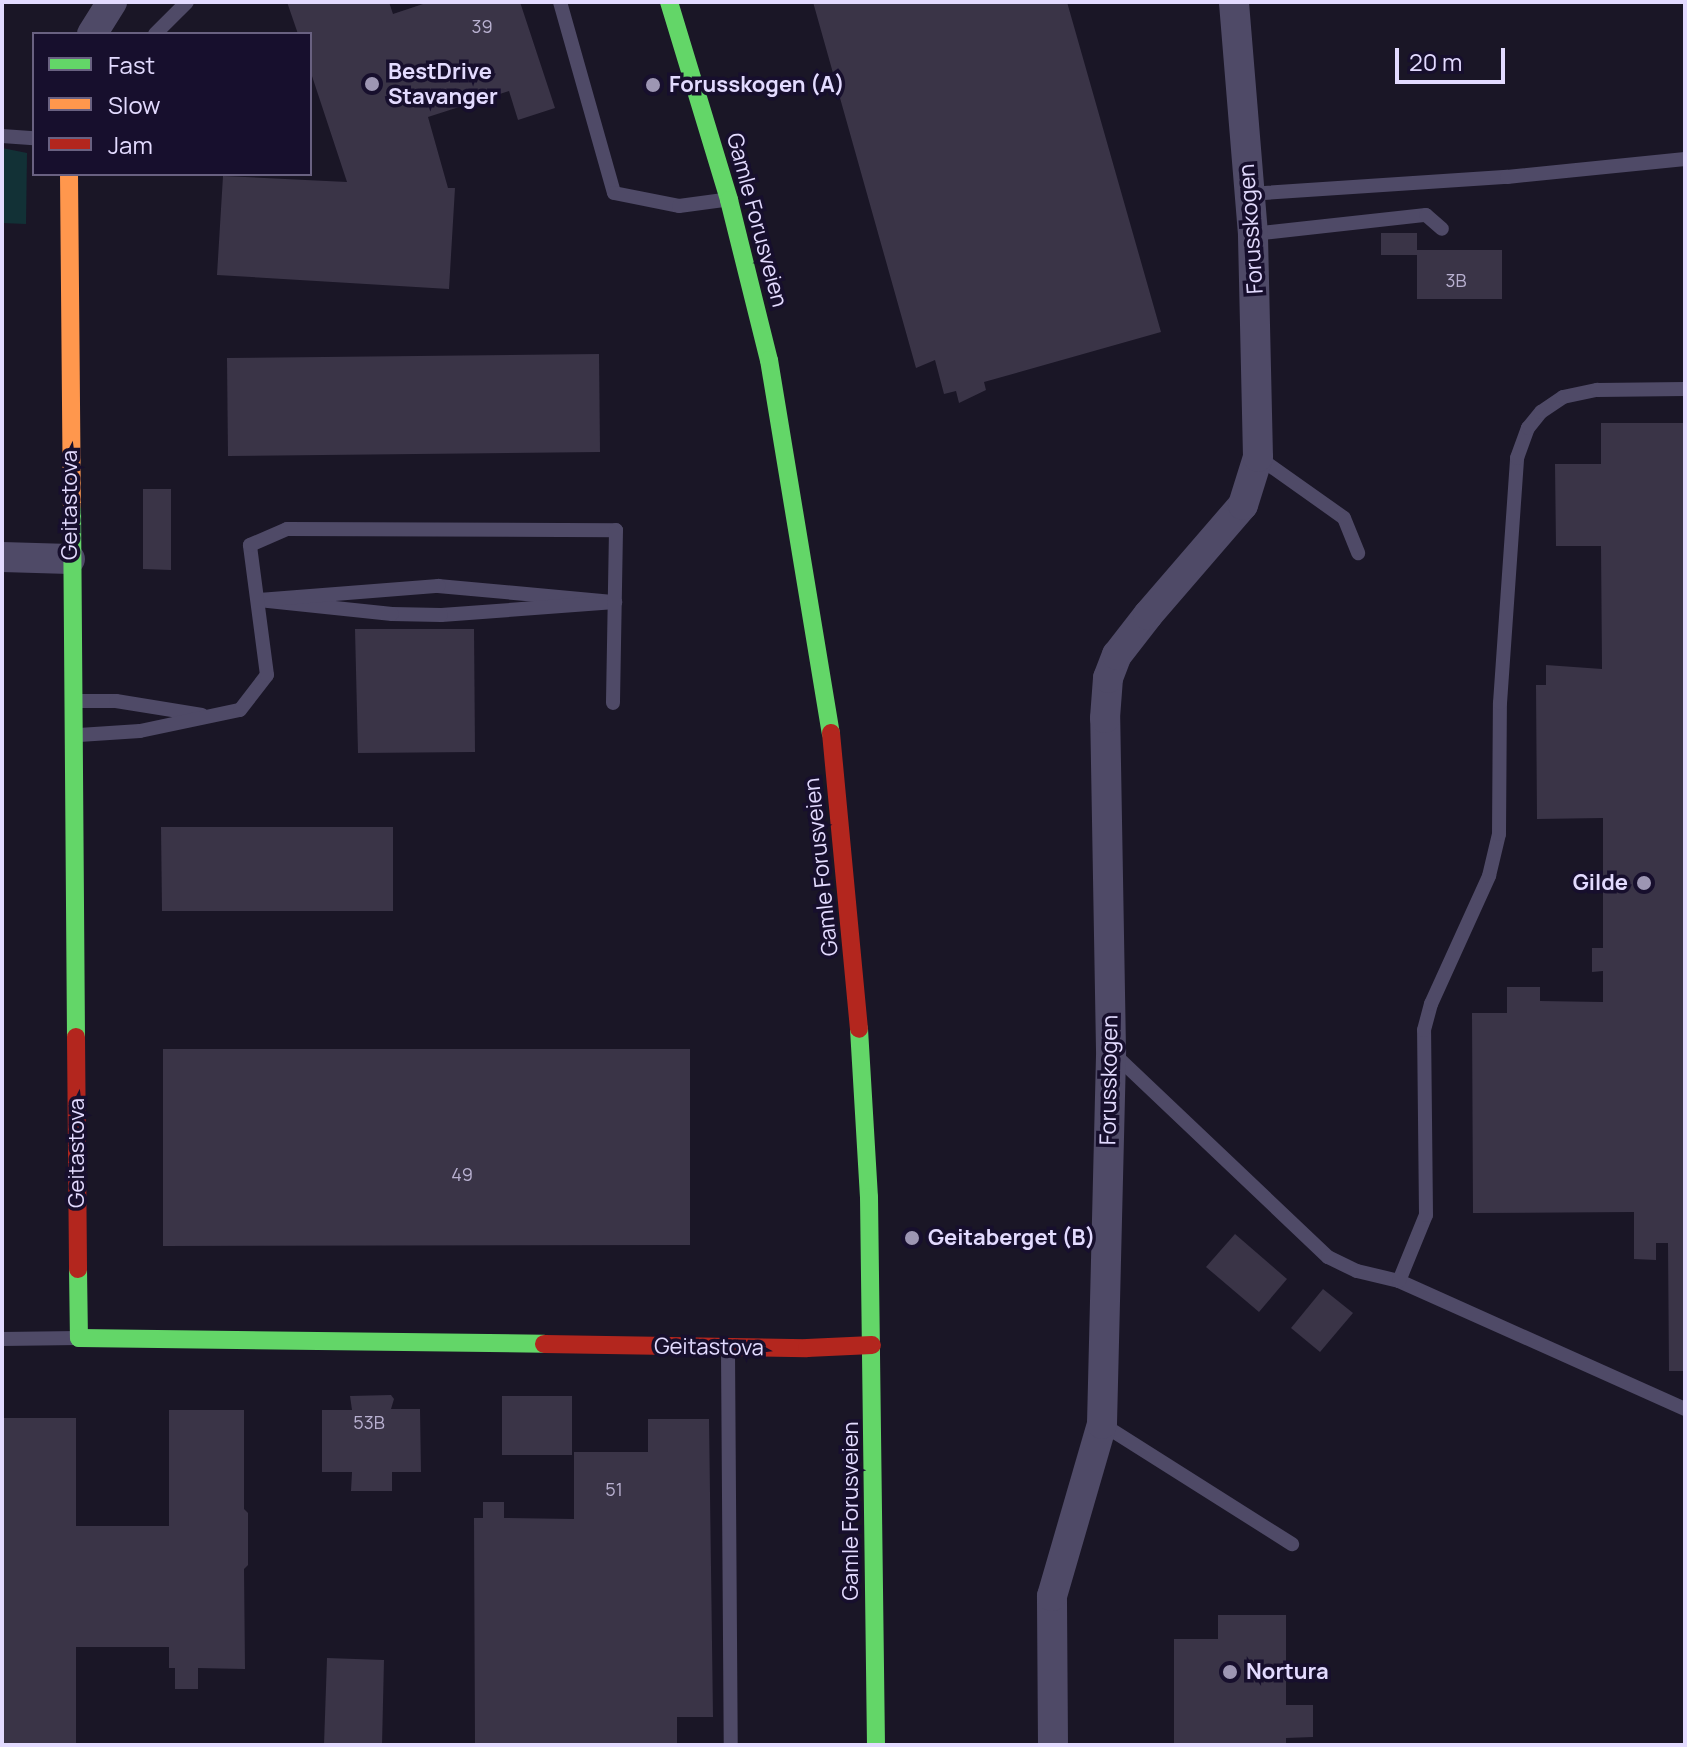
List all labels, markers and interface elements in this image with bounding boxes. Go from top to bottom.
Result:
house number: 39 [471,15,493,37]
legend [32,32,312,176]
scale bar [1399,32,1509,82]
text: 20 m [1409,45,1462,78]
text: Fast [108,48,155,81]
place label: BestDrive Stavanger [388,58,498,110]
place label: Forusskogen (A) [669,72,845,98]
marker: BestDrive Stavanger [363,75,381,93]
marker: Forusskogen (A) [644,76,662,94]
text: Slow [108,88,161,121]
text: Jam [108,128,153,161]
street label: Gamle Forusveien [721,130,793,310]
street label: Forusskogen [1233,163,1269,295]
house number: 3B [1446,269,1466,291]
street label: Geitastova [57,450,83,560]
street label: Gamle Forusveien [799,777,843,957]
place label: Gilde [1573,870,1628,896]
marker: Gilde [1635,874,1653,892]
street label: Forusskogen [1095,1015,1123,1145]
street label: Geitastova [64,1098,90,1208]
house number: 49 [451,1163,473,1185]
place label: Geitaberget (B) [928,1225,1095,1251]
marker: Geitaberget (B) [903,1229,921,1247]
street label: Geitastova [654,1333,764,1361]
house number: 53B [353,1411,385,1433]
street label: Gamle Forusveien [838,1422,864,1600]
house number: 51 [605,1478,623,1500]
place label: Nortura [1246,1659,1329,1685]
marker: Nortura [1221,1663,1239,1681]

